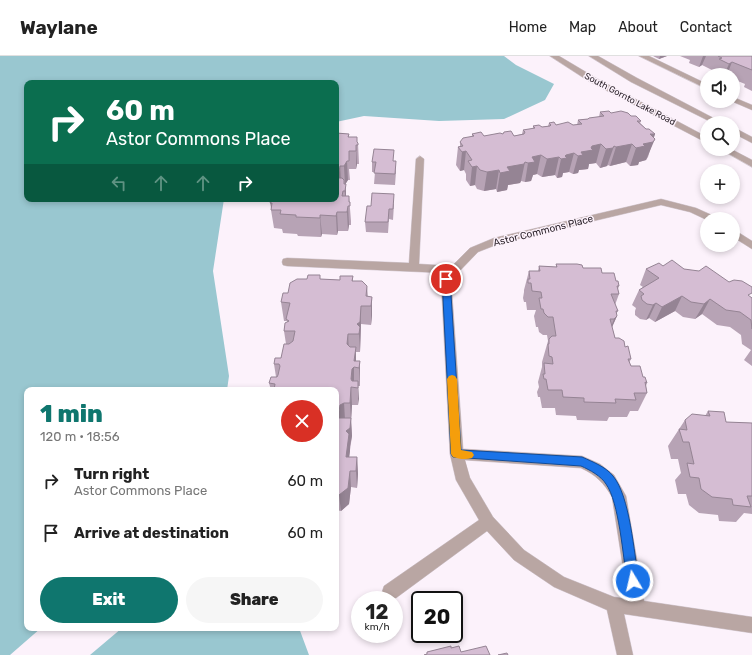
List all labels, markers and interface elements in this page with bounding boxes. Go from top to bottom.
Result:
text: Waylane [20,16,98,39]
text: Home [509,19,547,36]
text: Map [569,19,596,36]
text: About [618,19,658,36]
text: Contact [680,19,732,36]
map controls [700,68,740,252]
button: sound [700,68,740,108]
street label: South Gornto Lake Road [583,71,677,127]
text: 60 m [106,94,175,127]
icon: right [40,96,92,148]
button: search [700,116,740,156]
text: Astor Commons Place [106,128,290,150]
button: + [700,164,740,204]
icon: left [108,172,130,194]
icon: ahead [150,172,172,194]
icon: ahead [192,172,214,194]
icon: right [234,172,256,194]
button: − [700,212,740,252]
street label: Astor Commons Place [492,213,595,249]
pin [429,262,463,296]
icon: arrive [435,268,457,290]
text: 1 min [40,400,103,428]
button: close [281,400,323,442]
text: 120 m · 18:56 [40,429,120,444]
text: Turn right [74,465,149,483]
icon: right [40,470,62,492]
text: 60 m [287,472,323,490]
text: Astor Commons Place [74,483,207,498]
icon: arrive [40,522,62,544]
text: Arrive at destination [74,524,229,542]
text: 60 m [287,524,323,542]
position arrow [612,560,654,602]
button: Exit [40,577,178,623]
button: Share [186,577,323,623]
speed limit sign: 20 [411,591,463,643]
text: 12 [366,600,388,624]
text: km/h [365,621,389,633]

